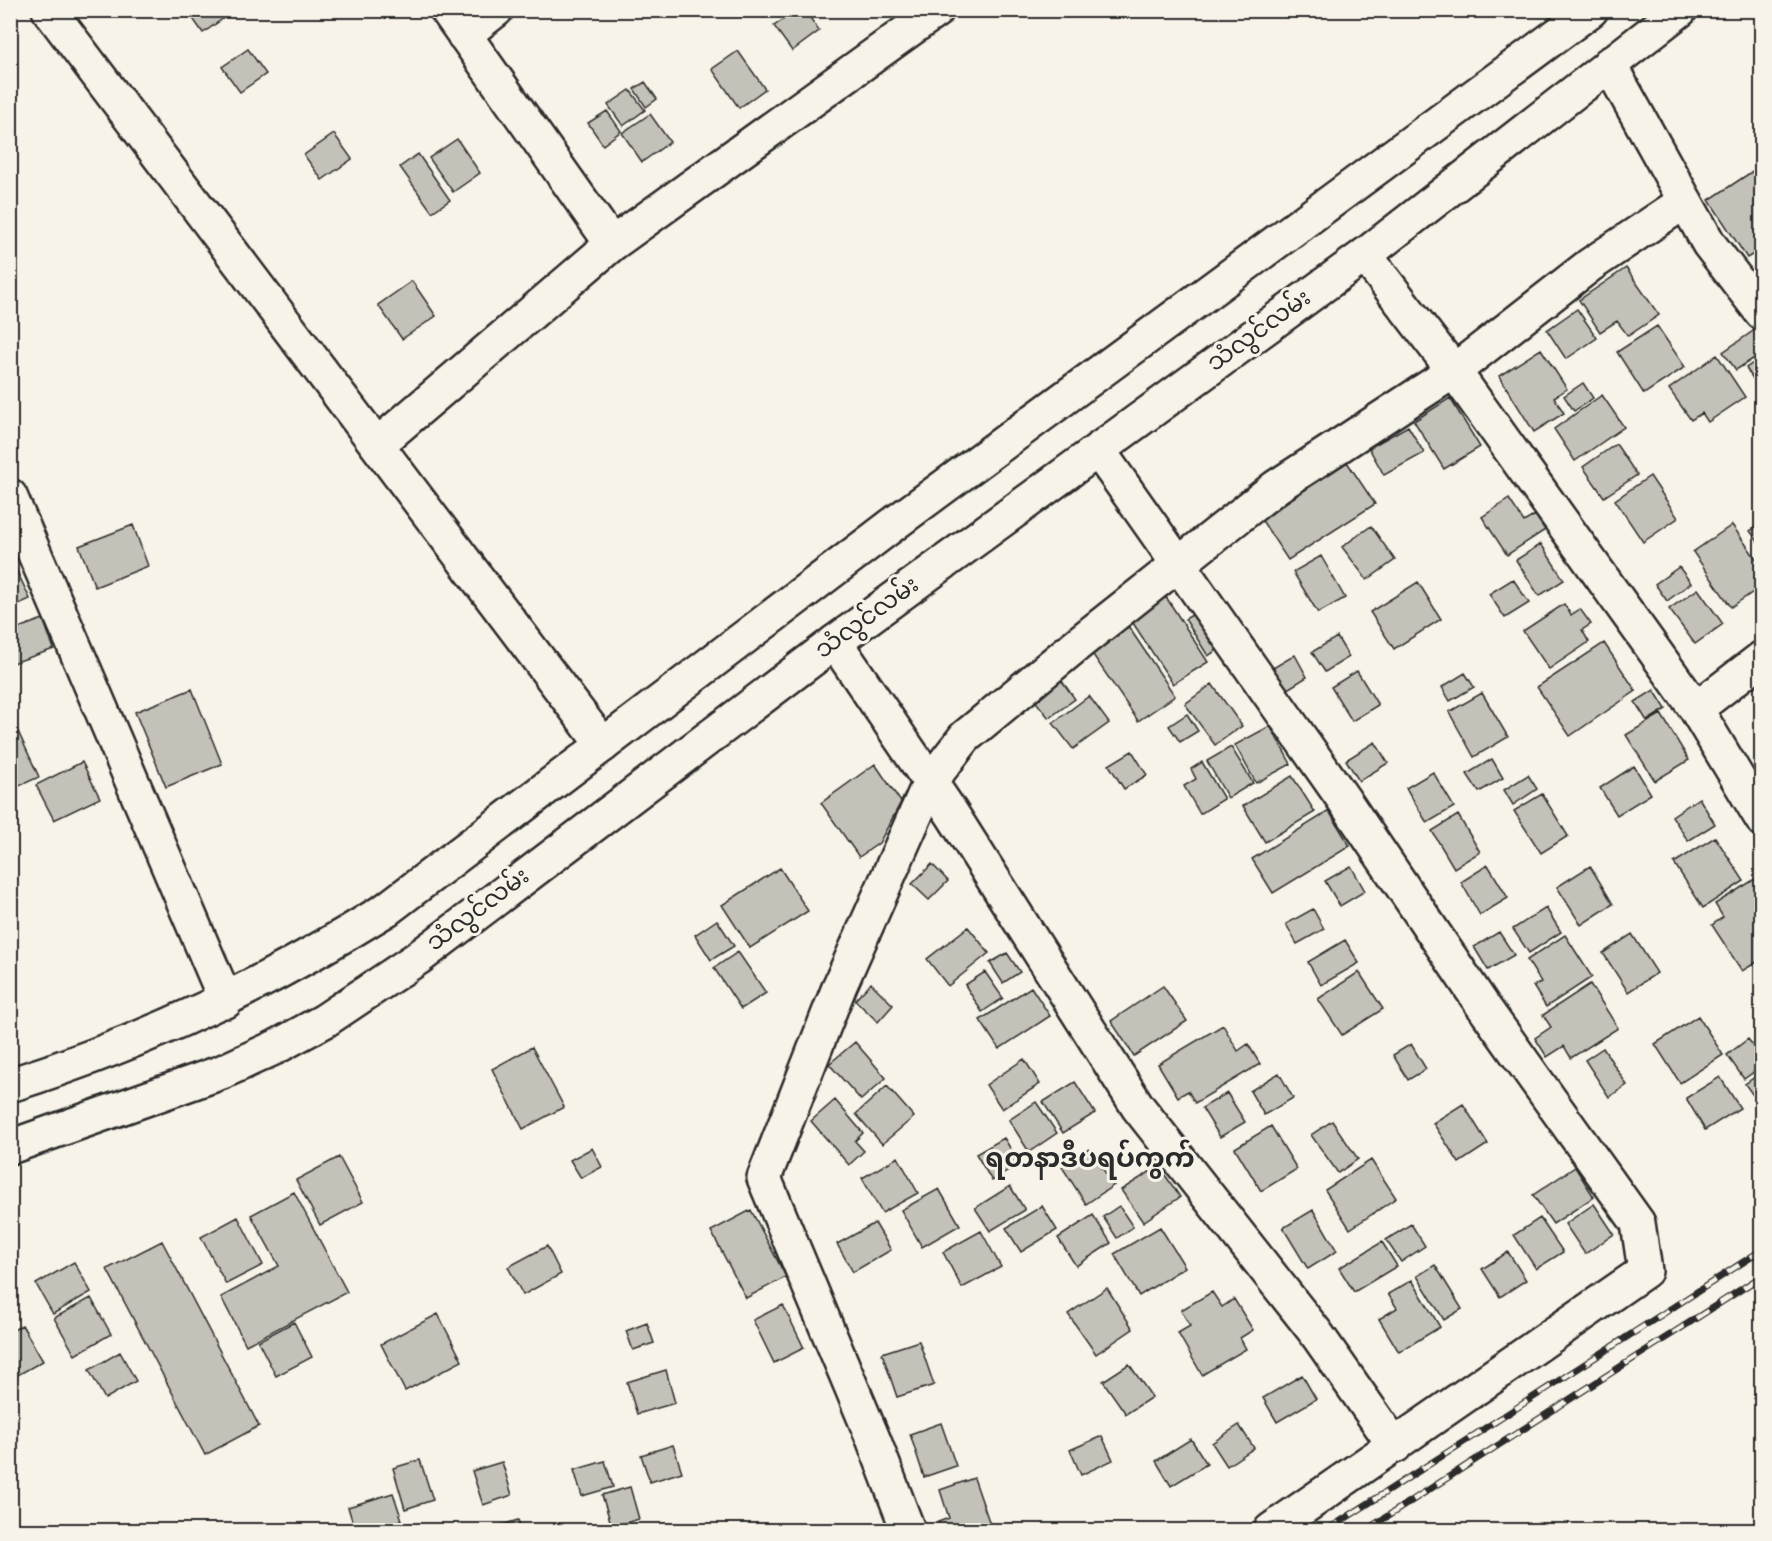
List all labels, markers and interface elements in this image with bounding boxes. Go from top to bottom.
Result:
street label: သံလွင်လမ်း [1200,281,1319,382]
street label: သံလွင်လမ်း [808,568,927,669]
street label: သံလွင်လမ်း [419,860,538,961]
district label: ရတနာဒီပရပ်ကွက် [985,1139,1195,1180]

